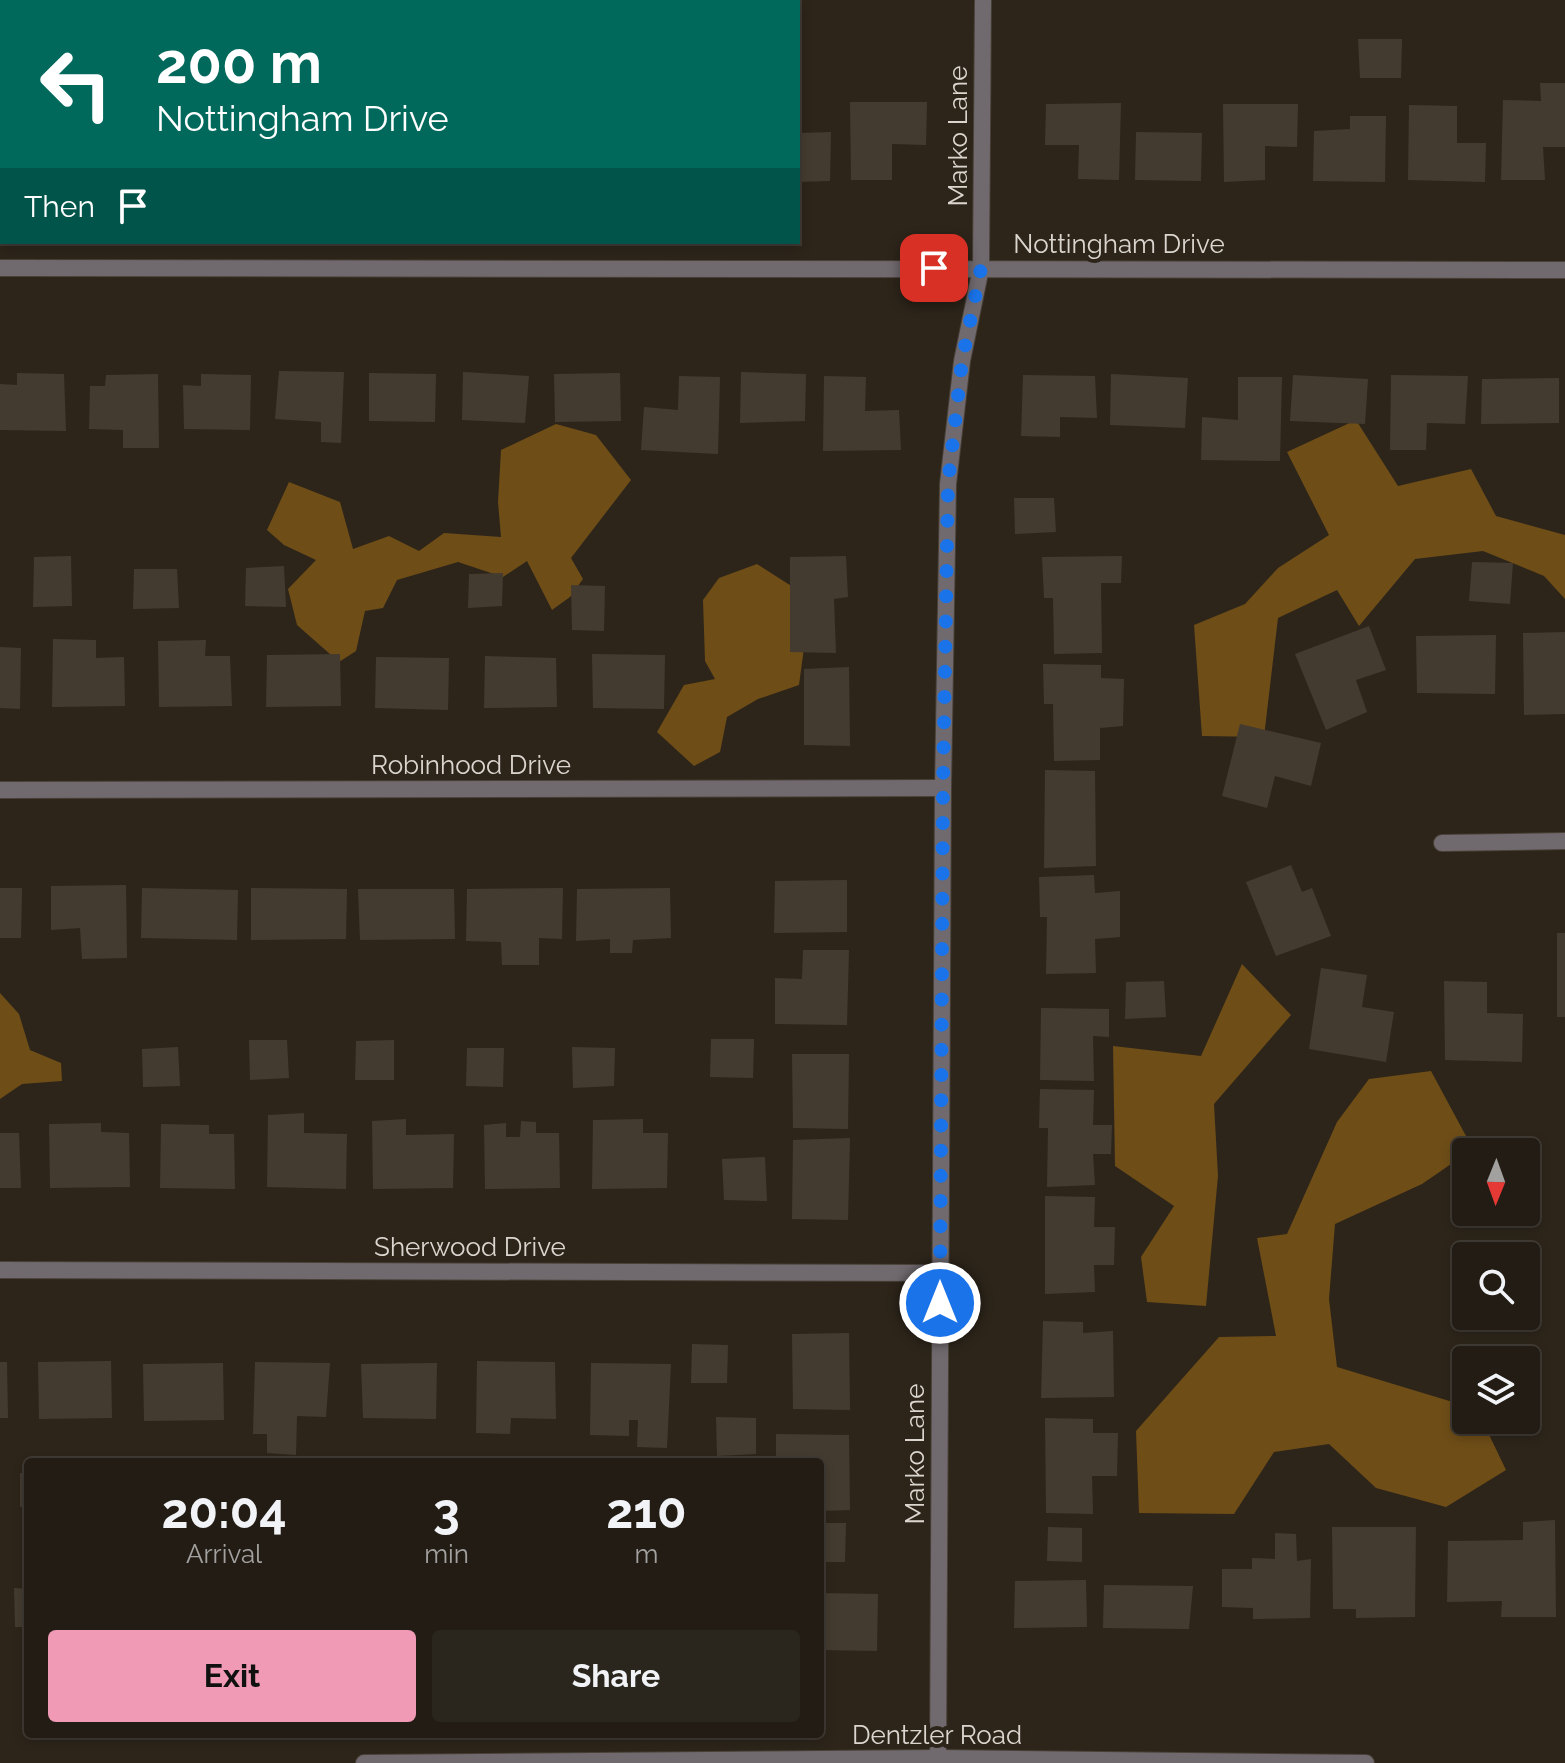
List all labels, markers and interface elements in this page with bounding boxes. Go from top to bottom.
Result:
text: 200 m [156,30,322,96]
icon: left [24,32,128,136]
street label: Marko Lane [943,66,973,206]
text: Nottingham Drive [156,97,449,139]
icon: arrive [111,184,155,228]
text: Then [24,189,95,224]
street label: Nottingham Drive [1013,229,1225,259]
pin [900,234,968,302]
icon: arrive [912,246,956,290]
street label: Robinhood Drive [371,750,571,780]
north arrow [1452,1138,1540,1226]
map controls [1452,1138,1540,1434]
street label: Sherwood Drive [374,1232,566,1262]
button: search [1452,1242,1540,1330]
position arrow [898,1261,982,1345]
button: layers [1452,1346,1540,1434]
street label: Marko Lane [900,1384,930,1524]
text: 20:04 [161,1483,287,1539]
text: 3 [433,1483,460,1539]
text: 210 [606,1483,687,1539]
text: Arrival [186,1539,262,1569]
text: min [424,1539,469,1569]
text: m [634,1539,658,1569]
button: Exit [48,1630,416,1722]
button: Share [432,1630,800,1722]
street label: Dentzler Road [852,1720,1022,1750]

